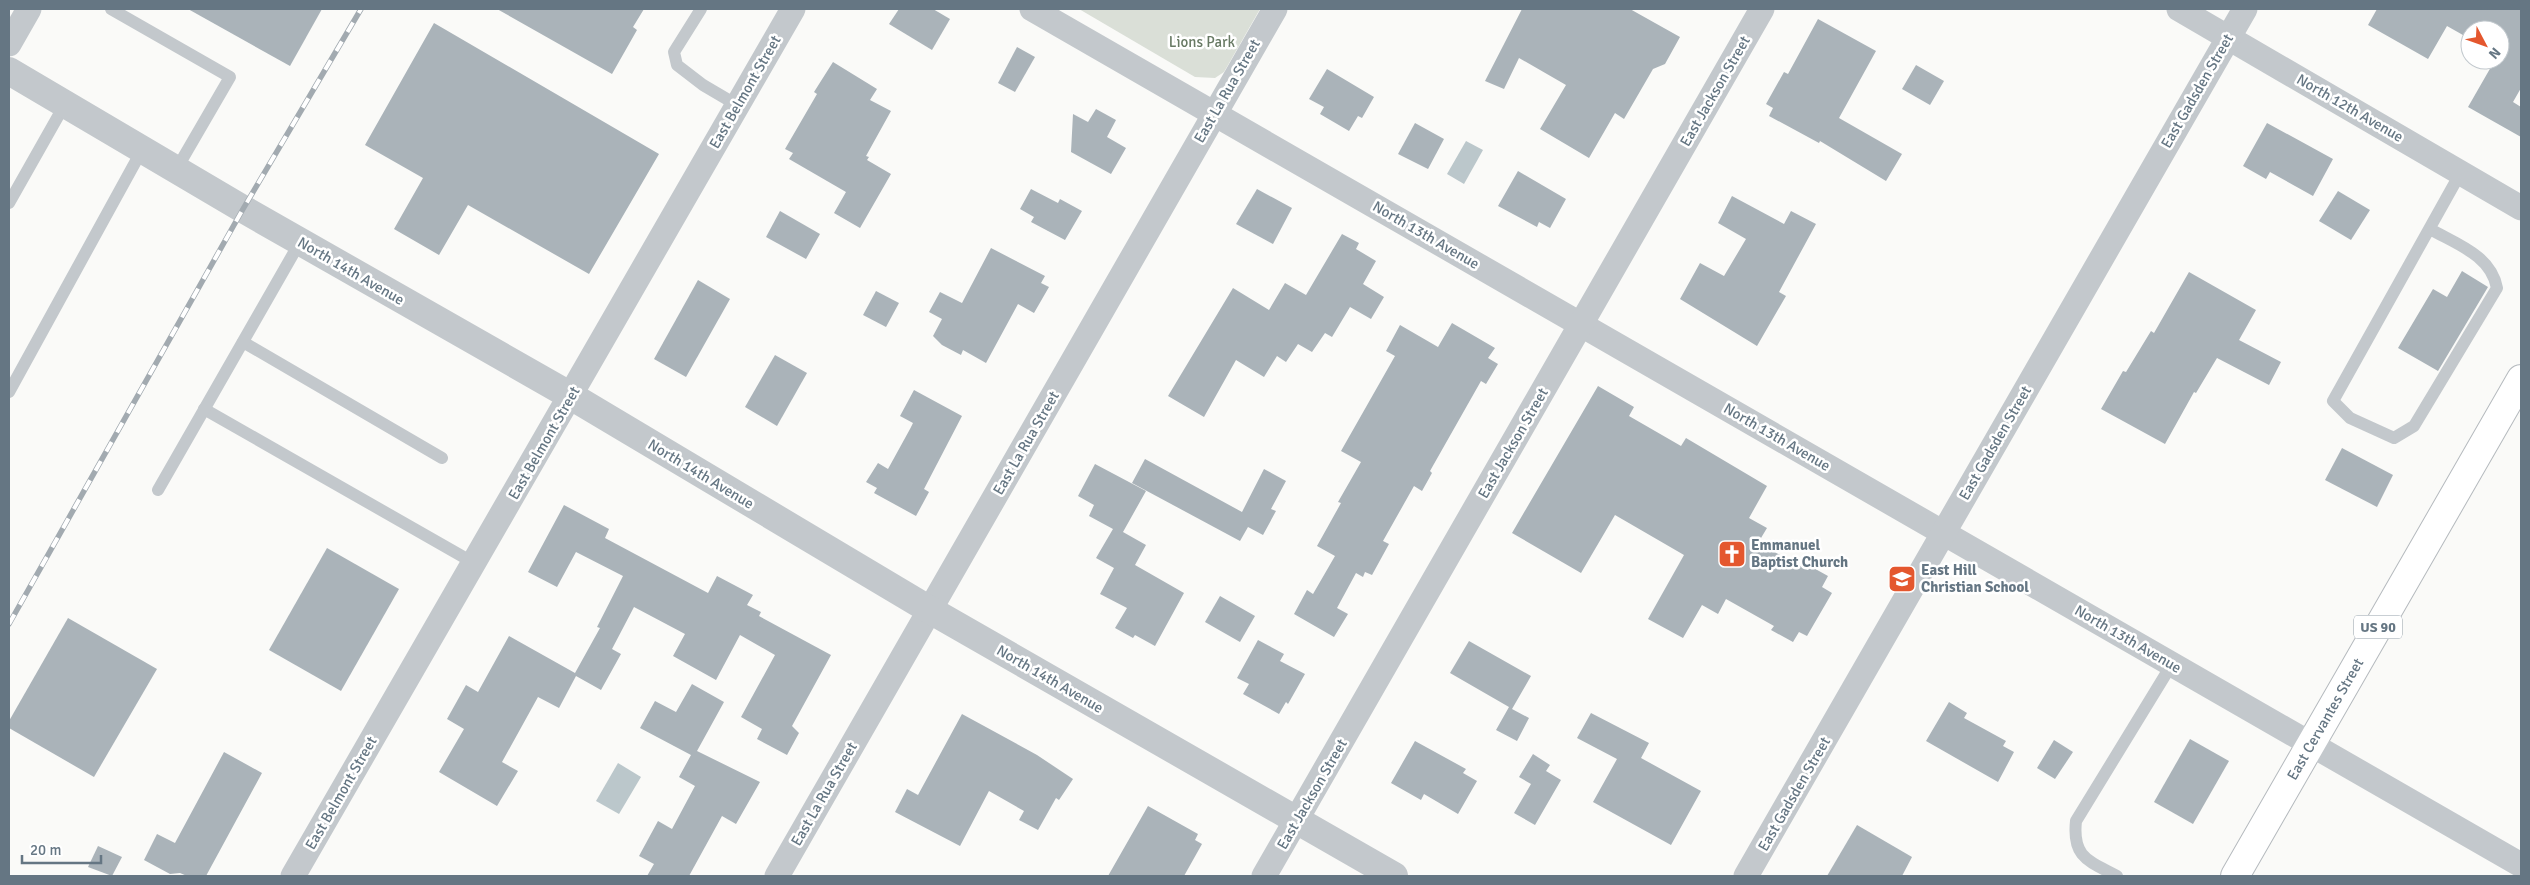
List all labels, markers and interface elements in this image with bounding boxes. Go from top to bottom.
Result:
north arrow [2460,20,2510,70]
street label: East Gadsden Street [2157,31,2237,151]
street label: East Belmont Street [705,32,785,152]
park label: Lions Park [1169,33,1236,51]
street label: East Jackson Street [1676,33,1754,149]
street label: East La Rua Street [1190,36,1264,146]
text: N [2485,44,2504,62]
street label: North 12th Avenue [2293,70,2407,146]
street label: North 13th Avenue [1369,197,1483,273]
street label: North 14th Avenue [294,233,408,309]
street label: East Belmont Street [504,383,584,503]
street label: East Gadsden Street [1955,383,2035,503]
street label: East Jackson Street [1474,385,1552,501]
street label: East La Rua Street [989,388,1063,498]
street label: North 13th Avenue [1720,399,1834,475]
street label: North 14th Avenue [645,435,757,513]
place label: Emmanuel Baptist Church [1751,536,1848,571]
church icon: Emmanuel Baptist Church [1717,539,1747,569]
place label: East Hill Christian School [1921,561,2029,596]
school or university icon: East Hill Christian School [1887,564,1917,594]
street label: North 13th Avenue [2071,601,2185,677]
road number: US 90 [2354,616,2402,638]
street label: North 14th Avenue [993,641,1107,717]
street label: East Cervantes Street [2283,655,2367,783]
street label: East Belmont Street [301,733,381,853]
street label: East Gadsden Street [1754,734,1834,854]
street label: East Jackson Street [1273,736,1351,852]
street label: East La Rua Street [787,739,861,849]
scale bar [22,832,101,864]
text: 20 m [30,841,61,859]

